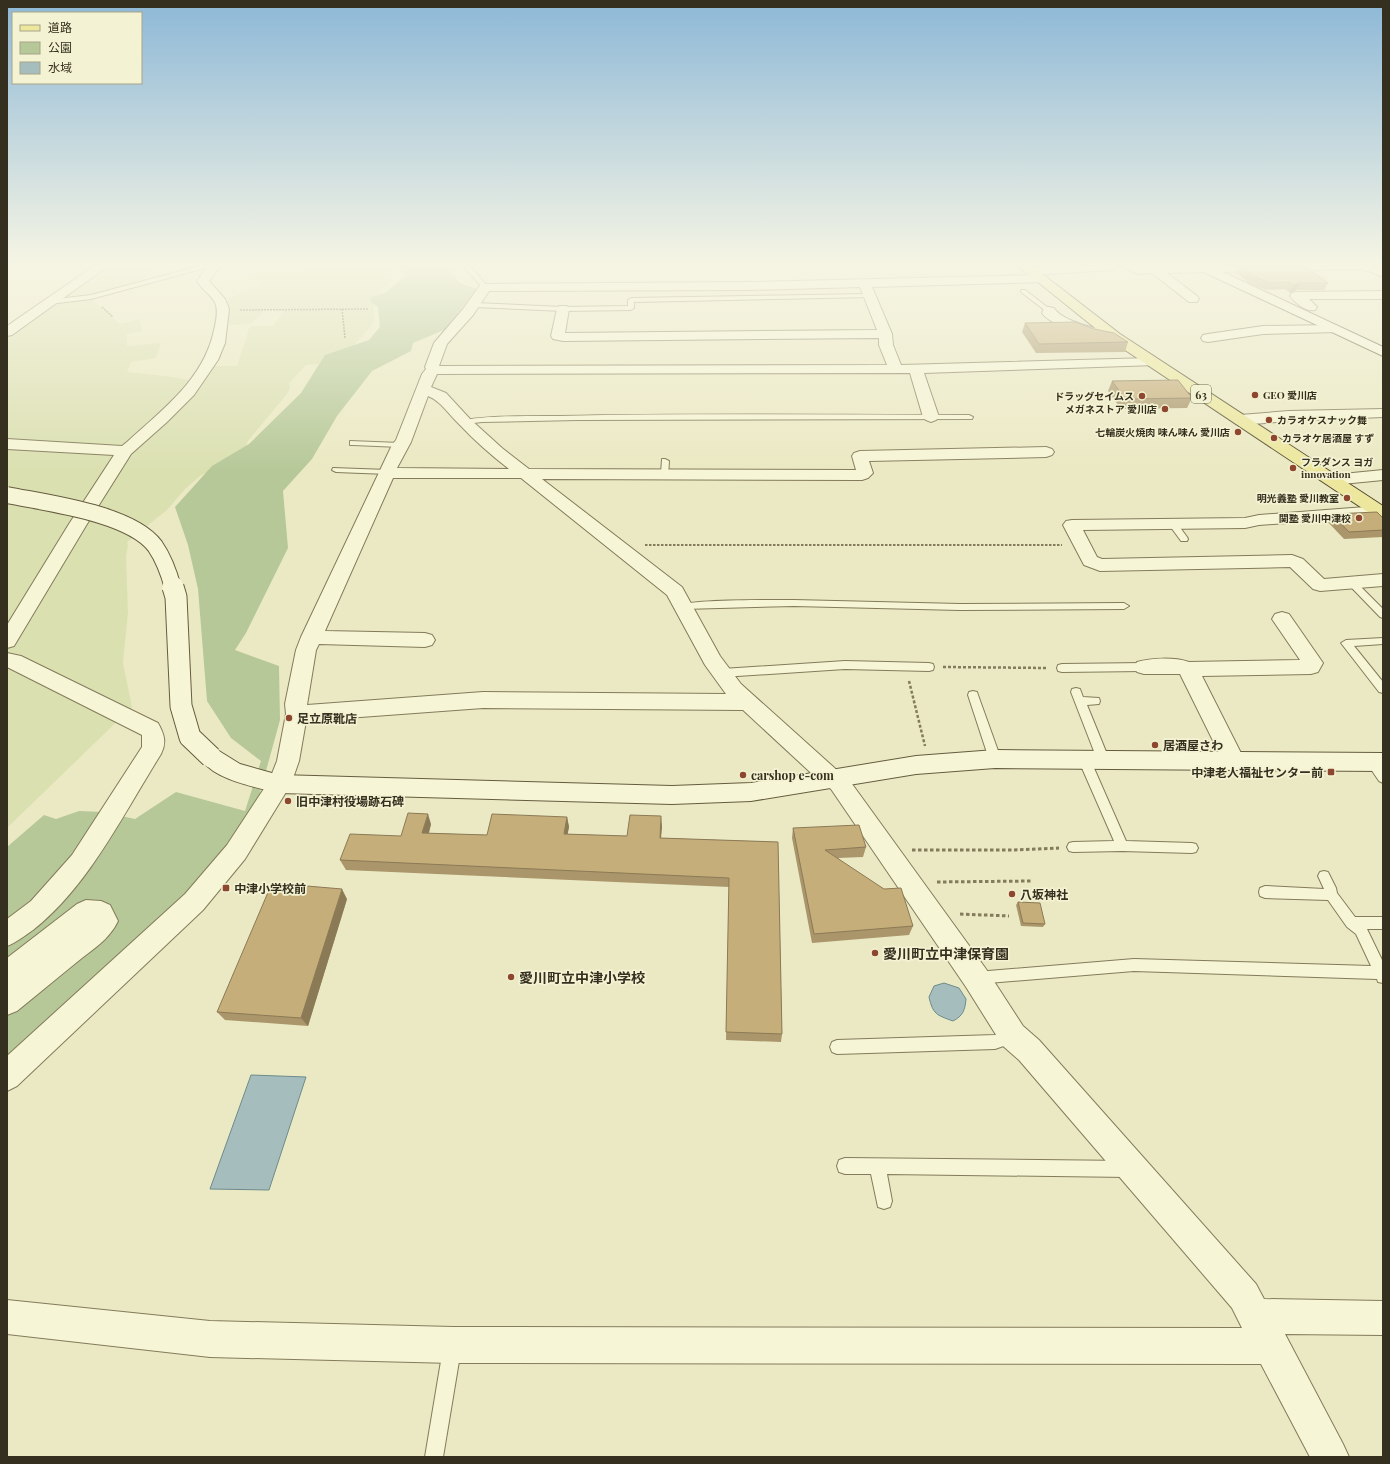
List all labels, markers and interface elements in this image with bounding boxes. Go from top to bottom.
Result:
legend [12,12,142,84]
text: 道路 [48,19,72,35]
text: 公園 [48,39,72,55]
text: 水域 [48,59,72,75]
road number: 63 [1191,385,1211,403]
place label: GEO 愛川店 [1263,388,1317,402]
place label: ドラッグセイムス [1054,389,1134,403]
marker: GEO 愛川店 [1250,390,1260,400]
marker: ドラッグセイムス [1137,391,1147,401]
place label: メガネストア 愛川店 [1065,402,1157,416]
marker: メガネストア 愛川店 [1160,404,1170,414]
place label: カラオケスナック舞 [1277,413,1367,427]
marker: カラオケスナック舞 [1264,415,1274,425]
place label: 七輪炭火焼肉 味ん味ん 愛川店 [1095,425,1230,439]
marker: 七輪炭火焼肉 味ん味ん 愛川店 [1233,427,1243,437]
place label: カラオケ居酒屋 すず [1282,431,1374,445]
marker: カラオケ居酒屋 すず [1269,433,1279,443]
place label: フラダンス ヨガ innovation [1301,455,1373,481]
marker: フラダンス ヨガ innovation [1288,463,1298,473]
place label: 明光義塾 愛川教室 [1257,491,1339,505]
marker: 明光義塾 愛川教室 [1342,493,1352,503]
place label: 関塾 愛川中津校 [1279,511,1351,525]
marker: 関塾 愛川中津校 [1354,513,1364,523]
place label: 足立原靴店 [297,710,357,726]
marker: 足立原靴店 [284,713,294,723]
place label: 居酒屋さわ [1163,737,1223,753]
marker: 居酒屋さわ [1150,740,1160,750]
place label: 中津老人福祉センター前 [1191,764,1323,780]
place label: carshop e-com [751,767,834,783]
marker: 中津老人福祉センター前 [1326,767,1336,777]
marker: carshop e-com [738,770,748,780]
place label: 旧中津村役場跡石碑 [296,793,404,809]
marker: 旧中津村役場跡石碑 [283,796,293,806]
place label: 中津小学校前 [234,880,306,896]
marker: 中津小学校前 [221,883,231,893]
place label: 八坂神社 [1020,886,1068,902]
marker: 八坂神社 [1007,889,1017,899]
place label: 愛川町立中津保育園 [883,944,1009,963]
marker: 愛川町立中津保育園 [870,948,880,958]
place label: 愛川町立中津小学校 [519,968,645,987]
marker: 愛川町立中津小学校 [506,972,516,982]

